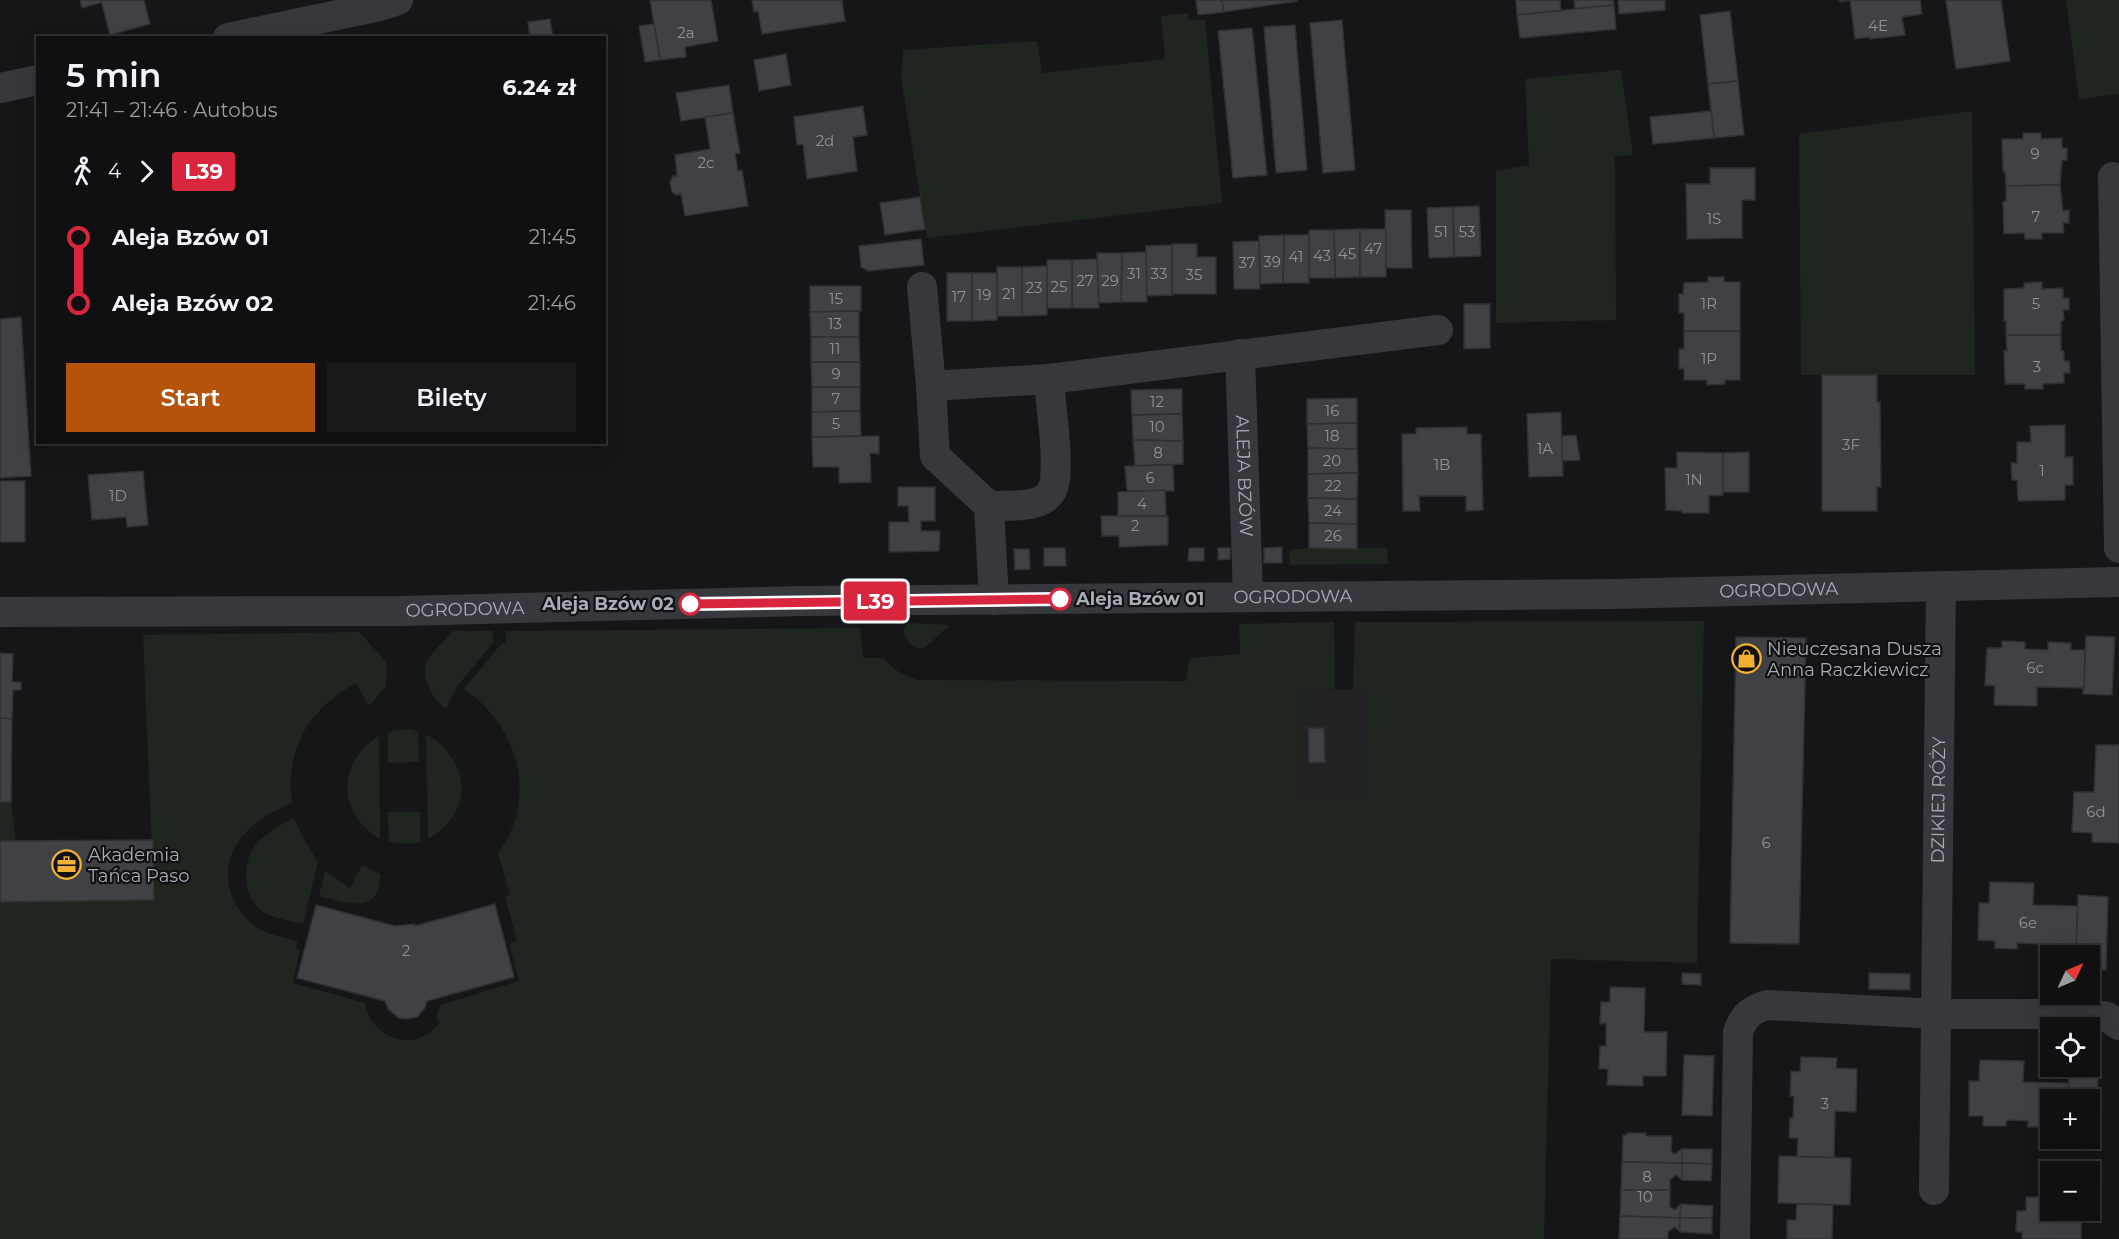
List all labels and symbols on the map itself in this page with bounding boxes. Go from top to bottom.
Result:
house number: 4E [1868,16,1888,35]
house number: 2a [677,23,695,42]
house number: 2d [816,131,834,150]
house number: 9 [2030,144,2040,163]
house number: 2c [698,153,714,172]
house number: 7 [2032,207,2041,226]
house number: 1S [1707,209,1721,228]
house number: 51 [1434,222,1448,241]
house number: 53 [1459,222,1475,241]
house number: 47 [1364,239,1382,258]
house number: 45 [1338,244,1356,263]
house number: 43 [1313,246,1331,265]
house number: 41 [1289,247,1303,266]
house number: 39 [1263,252,1281,271]
house number: 37 [1238,253,1256,272]
house number: 31 [1127,264,1141,283]
house number: 33 [1151,264,1167,283]
house number: 35 [1186,265,1202,284]
house number: 27 [1076,271,1094,290]
house number: 29 [1101,271,1119,290]
house number: 25 [1050,277,1068,296]
house number: 23 [1026,278,1042,297]
house number: 21 [1002,284,1016,303]
house number: 19 [977,285,991,304]
house number: 17 [952,287,966,306]
house number: 15 [829,289,843,308]
house number: 1R [1701,294,1717,313]
house number: 5 [2032,294,2040,313]
house number: 13 [828,314,842,333]
house number: 11 [830,339,840,358]
house number: 1P [1701,349,1717,368]
house number: 3 [2033,357,2041,376]
house number: 9 [831,364,841,383]
house number: 7 [832,389,841,408]
house number: 12 [1150,392,1164,411]
house number: 16 [1325,401,1339,420]
house number: 5 [832,414,840,433]
street label: ALEJA BZÓW [1231,415,1257,537]
house number: 10 [1149,417,1165,436]
house number: 18 [1325,426,1340,445]
house number: 3F [1842,435,1860,454]
house number: 1A [1537,439,1553,458]
house number: 8 [1153,443,1163,462]
house number: 20 [1323,451,1341,470]
house number: 1B [1434,455,1450,474]
house number: 1 [2039,461,2045,480]
house number: 6 [1145,468,1155,487]
house number: 1N [1685,470,1703,489]
house number: 22 [1324,476,1342,495]
house number: 1D [109,486,127,505]
house number: 4 [1137,494,1147,513]
house number: 24 [1324,501,1342,520]
house number: 2 [1131,516,1139,535]
house number: 26 [1324,526,1342,545]
street label: OGRODOWA [1719,578,1839,602]
line badge: L39 [840,582,910,620]
street label: OGRODOWA [1233,585,1353,608]
marker: Aleja Bzów 01 [1049,588,1071,610]
place label: Aleja Bzów 01 [1075,588,1204,610]
place label: Aleja Bzów 02 [541,593,674,615]
marker: Aleja Bzów 02 [679,593,701,615]
street label: OGRODOWA [405,597,525,622]
place label: Nieuczesana Dusza Anna Raczkiewicz [1767,638,1942,681]
shop icon: Nieuczesana Dusza Anna Raczkiewicz [1730,643,1762,675]
house number: 6c [2026,658,2044,677]
street label: DZIKIEJ RÓŻY [1927,736,1950,864]
house number: 6d [2086,802,2106,821]
house number: 6 [1761,833,1771,852]
place label: Akademia Tańca Paso [88,844,189,887]
office icon: Akademia Tańca Paso [51,849,83,881]
house number: 6e [2019,913,2037,932]
house number: 2 [402,941,410,960]
north arrow [2040,945,2100,1005]
house number: 3 [1821,1094,1829,1113]
house number: 8 [1642,1167,1652,1186]
house number: 10 [1637,1187,1653,1206]

